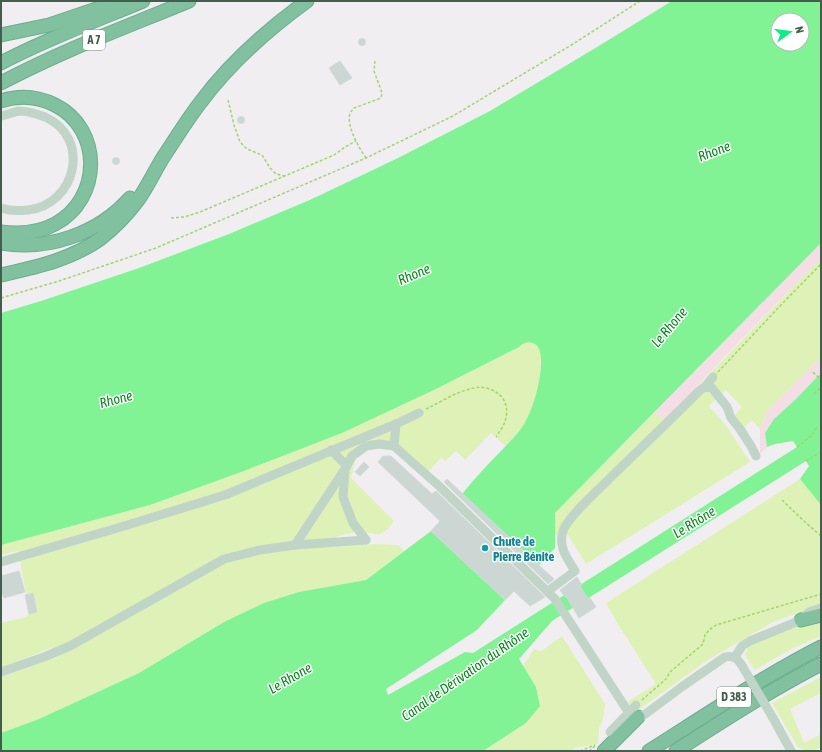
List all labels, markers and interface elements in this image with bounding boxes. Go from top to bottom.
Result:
north arrow [770,12,810,52]
text: N [793,25,806,34]
road number: A 7 [83,30,105,50]
water label: Rhone [695,138,733,164]
water label: Rhone [395,260,433,288]
water label: Le Rhone [648,304,690,350]
water label: Rhone [98,387,134,411]
water label: Le Rhône [670,503,718,541]
place label: Chute de Pierre Bénite [493,534,554,564]
marker: Chute de Pierre Bénite [480,543,490,553]
water label: Canal de Dérivation du Rhône [398,624,532,724]
water label: Le Rhone [266,659,314,697]
road number: D 383 [717,687,751,707]

